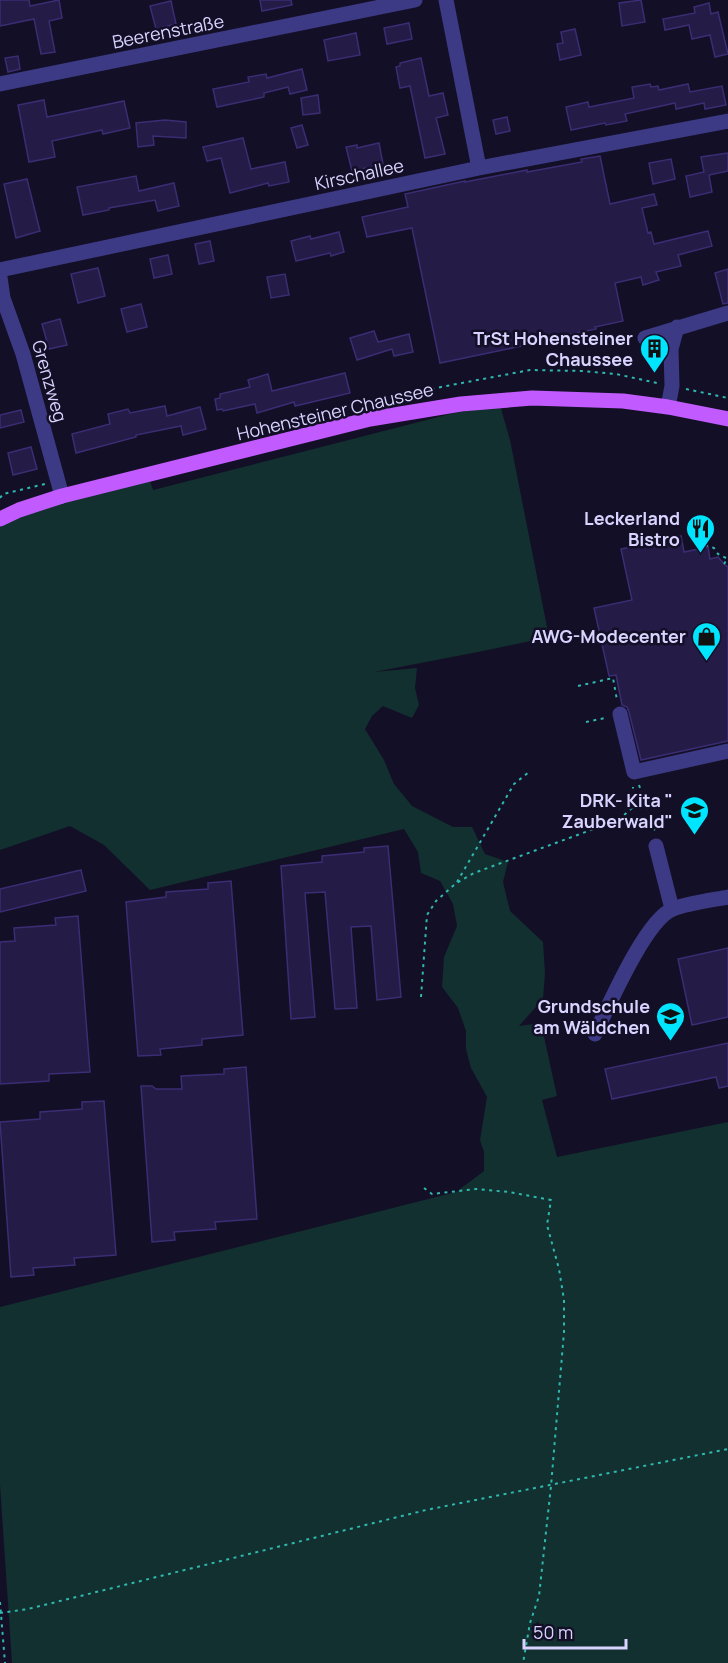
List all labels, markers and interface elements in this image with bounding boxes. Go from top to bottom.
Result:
street label: Beerenstraße [110,8,226,54]
street label: Kirschallee [312,153,406,195]
place label: TrSt Hohensteiner Chaussee [473,326,633,371]
building icon: TrSt Hohensteiner Chaussee [638,332,670,374]
street label: Grenzweg [27,337,73,425]
street label: Hohensteiner Chaussee [234,377,436,445]
place label: Leckerland Bistro [584,506,680,551]
restaurant icon: Leckerland Bistro [685,512,717,554]
shop icon: AWG-Modecenter [691,620,723,662]
place label: AWG-Modecenter [532,624,686,648]
place label: DRK- Kita " Zauberwald" [561,788,673,833]
school or university icon: DRK- Kita " Zauberwald" [678,794,710,836]
place label: Grundschule am Wäldchen [533,994,650,1039]
school or university icon: Grundschule am Wäldchen [655,1000,687,1042]
scale bar [524,1612,626,1650]
text: 50 m [533,1620,573,1644]

